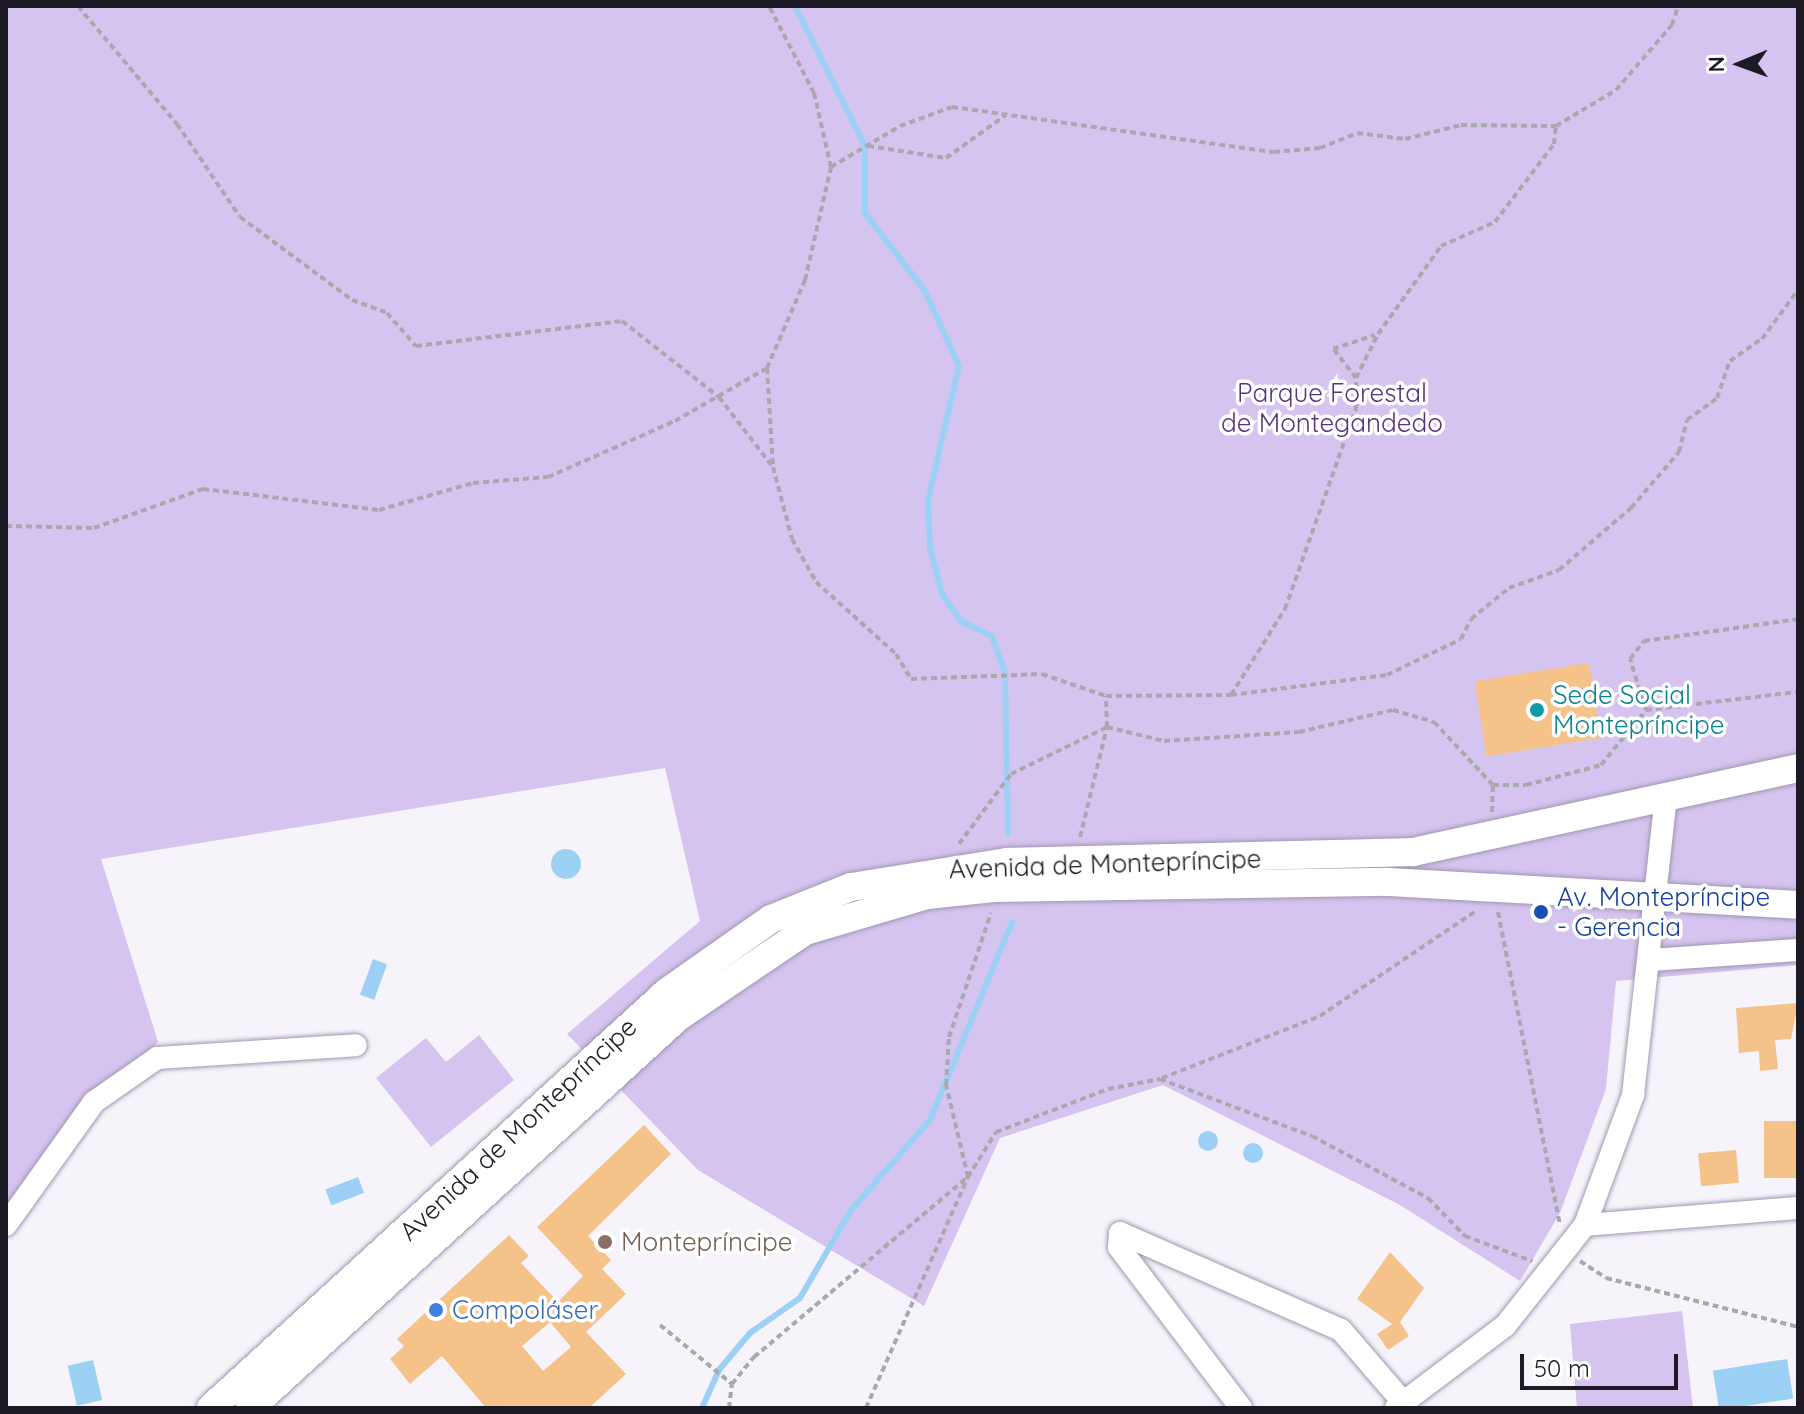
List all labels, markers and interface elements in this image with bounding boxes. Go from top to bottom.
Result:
north arrow [1700,24,1780,104]
text: N [1702,56,1730,73]
park label: Parque Forestal de Montegandedo [1221,377,1443,438]
place label: Sede Social Montepríncipe [1553,679,1724,740]
marker: Sede Social Montepríncipe [1528,701,1546,719]
street label: Avenida de Montepríncipe [948,843,1262,885]
place label: Av. Montepríncipe - Gerencia [1557,881,1770,942]
marker: Av. Montepríncipe - Gerencia [1532,903,1550,921]
street label: Avenida de Montepríncipe [393,1011,643,1247]
place label: Montepríncipe [621,1226,792,1258]
marker: Montepríncipe [596,1233,614,1251]
place label: Compoláser [452,1294,598,1326]
marker: Compoláser [427,1301,445,1319]
scale bar [1524,1338,1682,1388]
text: 50 m [1534,1353,1590,1383]

